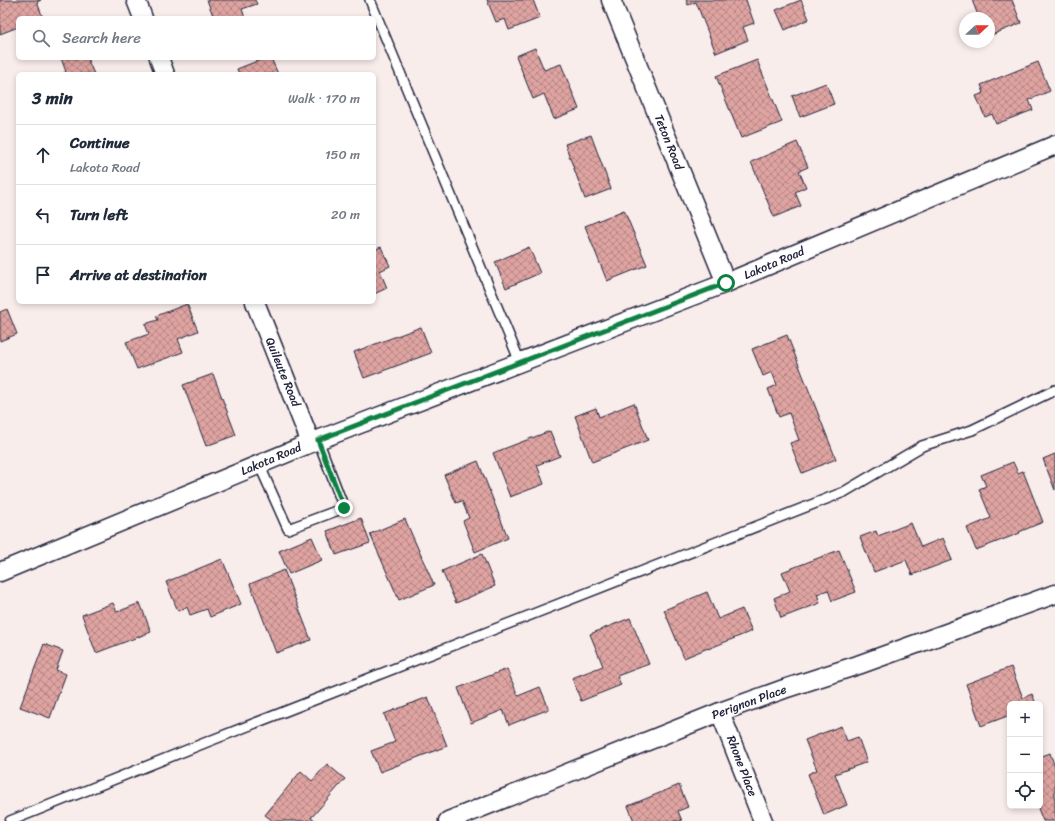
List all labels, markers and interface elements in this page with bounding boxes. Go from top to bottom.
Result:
north arrow [959,12,995,48]
search box [16,16,376,60]
text: Search here [62,25,141,51]
icon: search [30,27,52,49]
text: 3 min [32,83,73,113]
text: Walk · 170 m [288,87,360,110]
street label: Teton Road [648,111,690,174]
text: Continue [70,130,130,156]
text: 150 m [325,143,360,166]
icon: ahead [32,144,54,166]
text: Lakota Road [70,156,140,179]
text: Turn left [70,202,128,228]
text: 20 m [331,203,360,226]
icon: left [32,204,54,226]
street label: Lakota Road [740,240,808,286]
text: Arrive at destination [70,262,207,288]
icon: arrive [32,264,54,286]
route start [717,274,735,292]
street label: Quileute Road [259,334,307,411]
street label: Lakota Road [237,436,305,482]
route end [335,499,353,517]
street label: Perignon Place [708,678,790,726]
map controls [1007,701,1043,809]
button: + [1007,701,1043,737]
street label: Rhone Place [720,732,764,800]
button: − [1007,737,1043,773]
button: locate [1007,773,1043,809]

